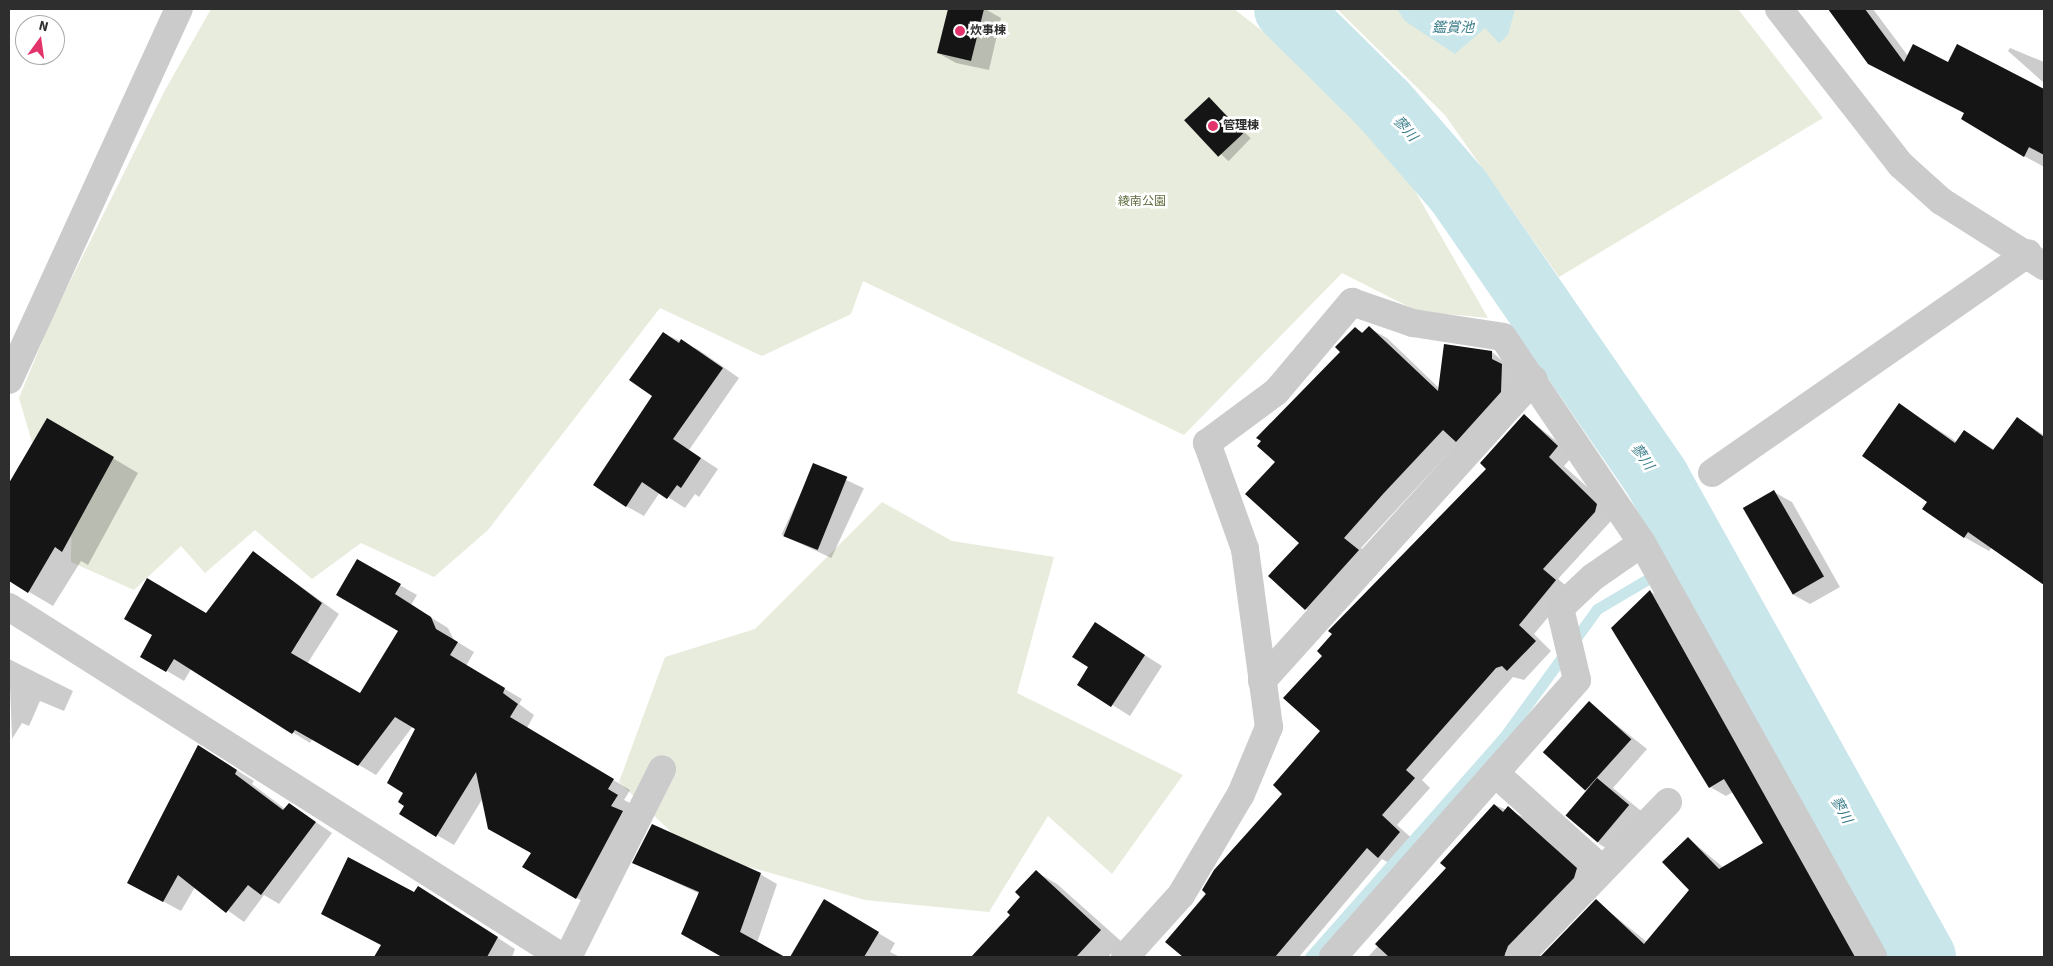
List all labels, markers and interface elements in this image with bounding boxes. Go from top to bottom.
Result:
north arrow [15,15,65,65]
text: N [36,16,50,37]
water label: 鑑賞池 [1432,20,1474,36]
place label: 炊事棟 [970,24,1006,38]
marker: 炊事棟 [954,25,966,37]
water label: 蓼川 [1389,113,1421,145]
place label: 管理棟 [1223,119,1259,133]
marker: 管理棟 [1207,120,1219,132]
park label: 綾南公園 [1118,195,1166,209]
water label: 蓼川 [1627,441,1657,473]
water label: 蓼川 [1827,794,1855,826]

